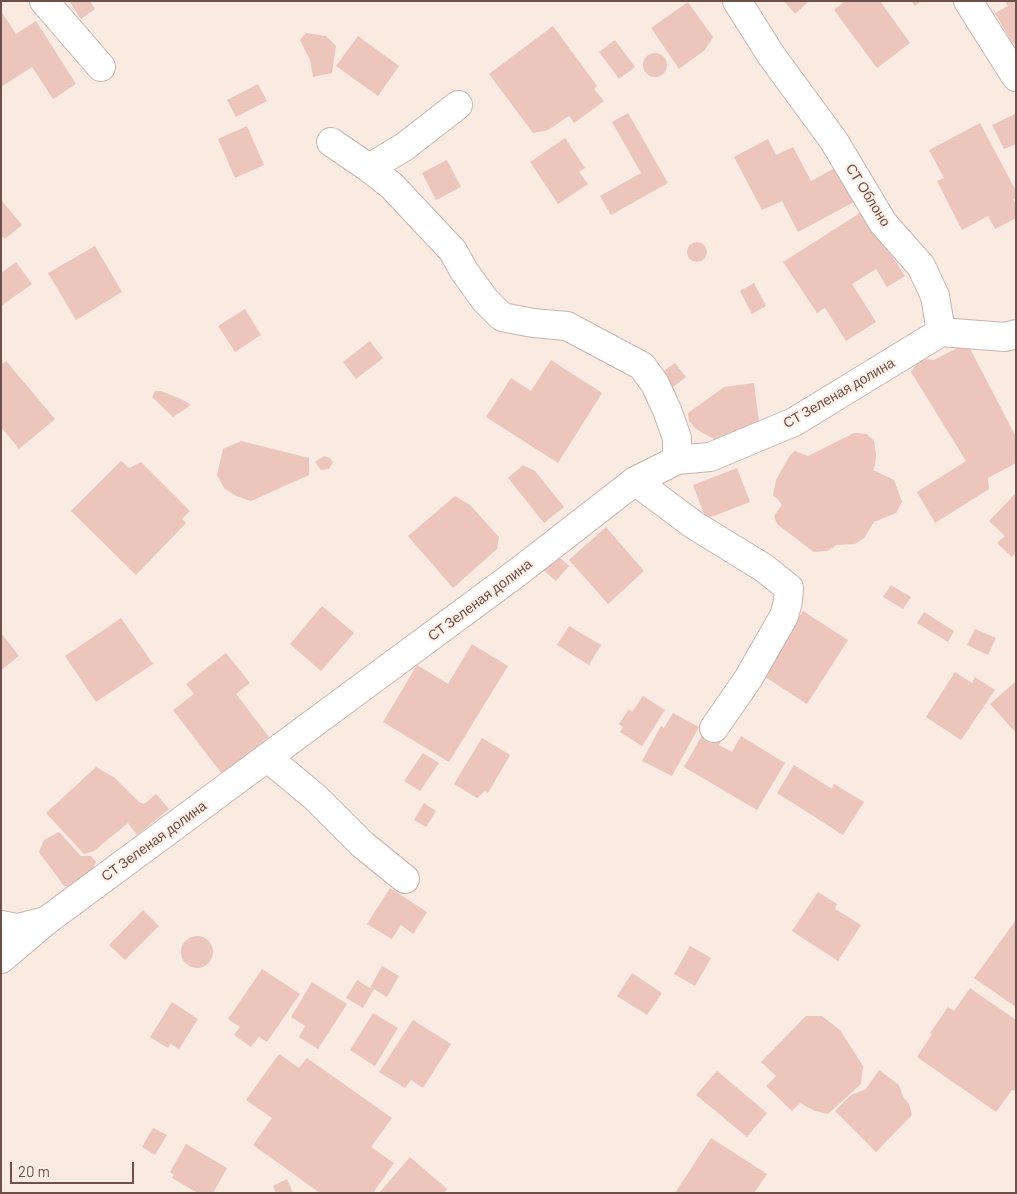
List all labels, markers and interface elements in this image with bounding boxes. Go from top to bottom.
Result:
street label: СТ Облоно [842,160,894,230]
street label: СТ Зеленая долина [780,354,898,432]
street label: СТ Зеленая долина [425,555,535,645]
street label: СТ Зеленая долина [98,797,210,885]
scale bar [12,1152,136,1184]
text: 20 m [18,1162,50,1180]

